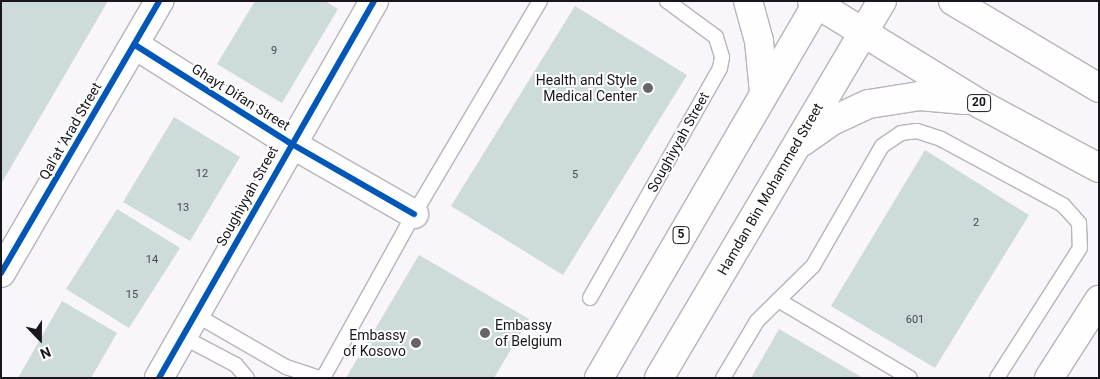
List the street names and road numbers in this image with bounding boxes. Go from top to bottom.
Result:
street label: Ghayt Difan Street [189,60,293,134]
street label: Qal'at 'Arad Street [35,79,105,183]
street label: Soughiyyah Street [644,89,712,195]
road number: 20 [966,94,992,112]
street label: Hamdan Bin Mohammed Street [714,100,826,278]
street label: Soughiyyah Street [213,143,281,249]
road number: 5 [672,226,690,244]

